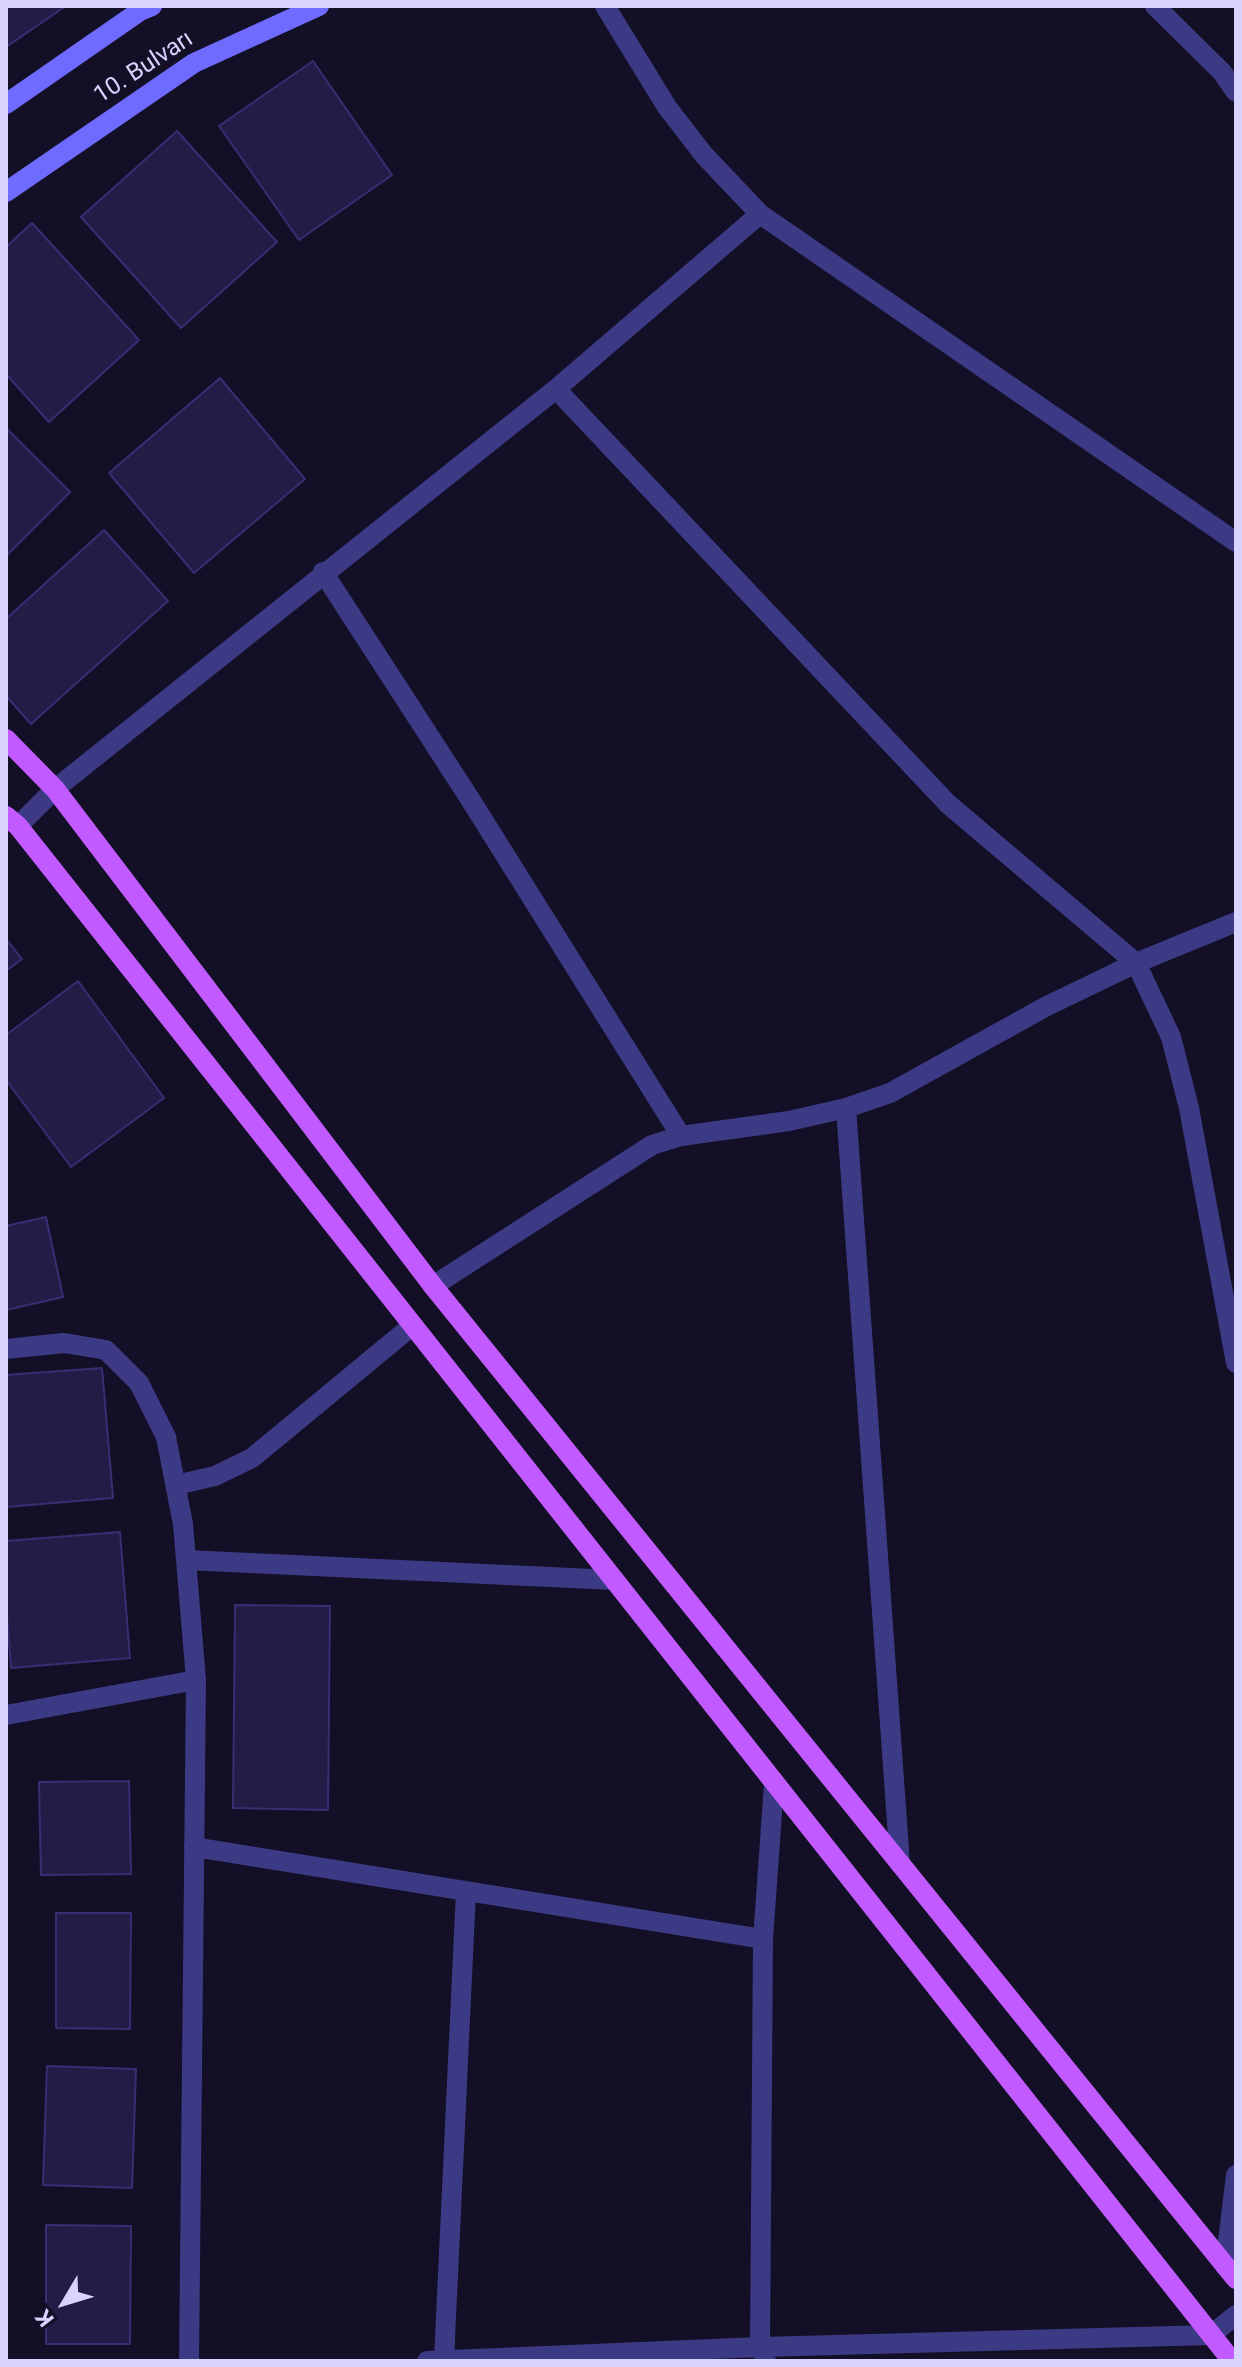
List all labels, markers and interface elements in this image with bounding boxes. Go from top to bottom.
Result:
street label: 10. Bulvarı [89,25,199,111]
north arrow [24,2263,104,2343]
text: K [31,2305,59,2331]

